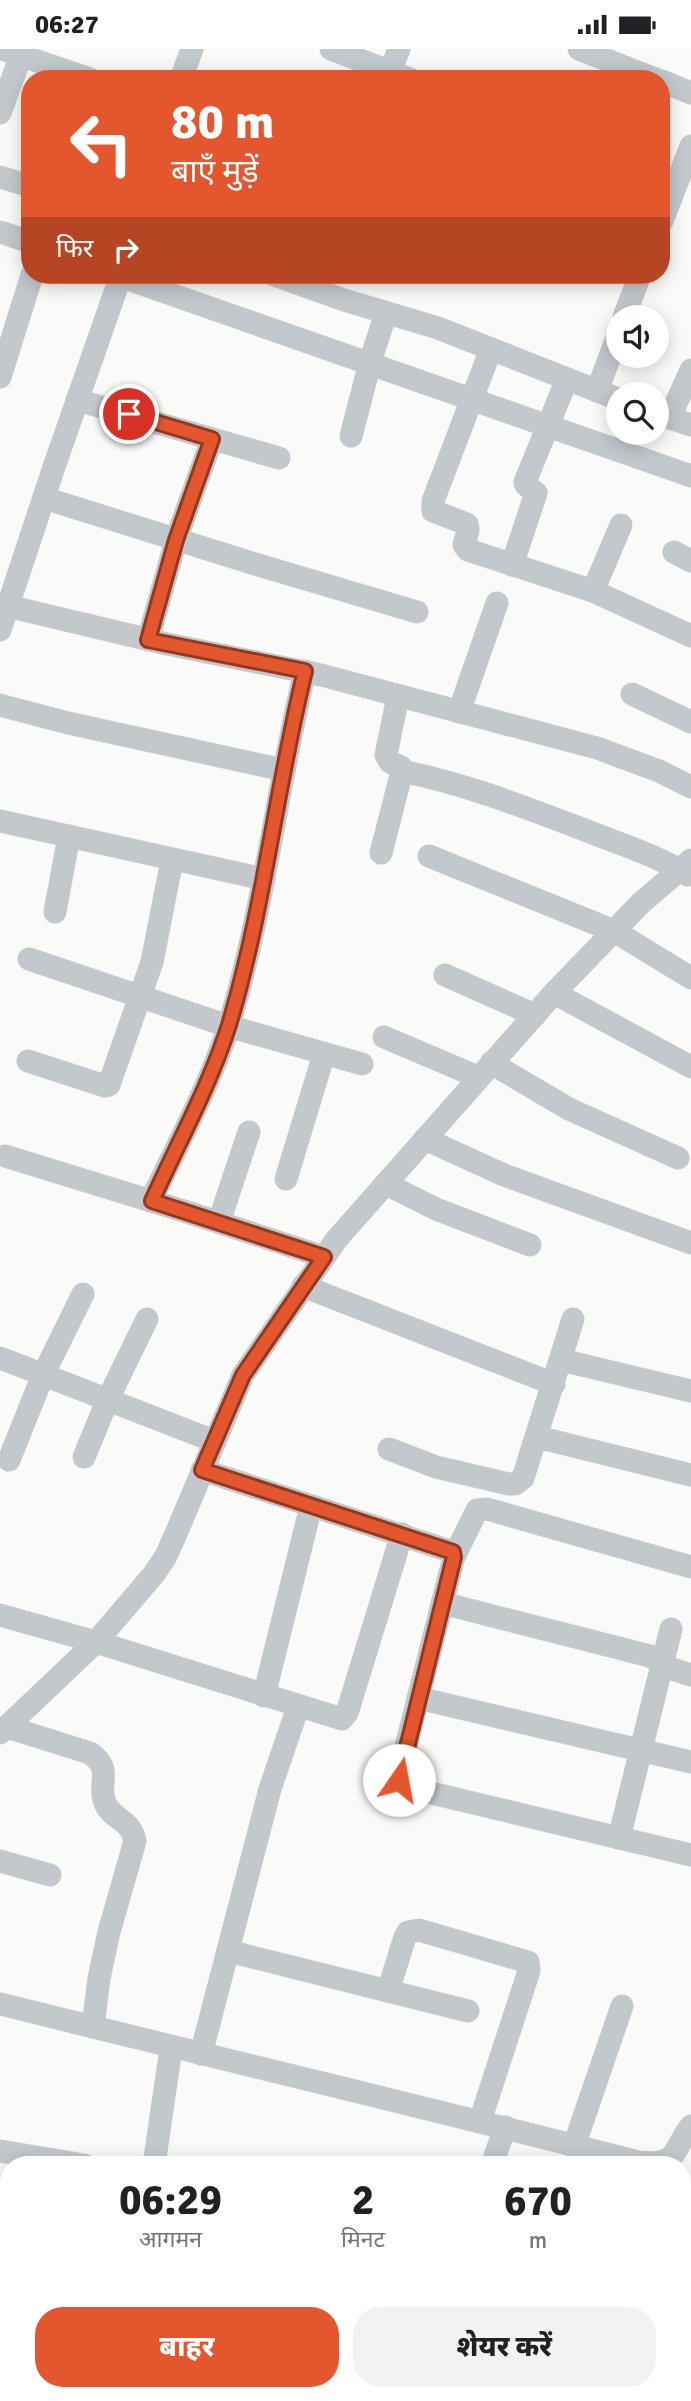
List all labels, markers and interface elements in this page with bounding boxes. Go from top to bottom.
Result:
text: 06:27 [35,9,99,41]
text: 80 m [171,92,274,152]
icon: left [56,98,147,189]
text: बाएँ मुड़ें [171,152,259,191]
icon: right [107,231,145,269]
text: फिर [56,233,93,265]
map controls [606,305,669,445]
button: sound [606,305,669,368]
button: search [606,382,669,445]
pin [99,384,159,444]
icon: arrive [110,395,148,433]
position arrow [362,1743,436,1817]
text: 06:29 [119,2175,222,2226]
text: 2 [352,2175,374,2226]
text: 670 [504,2176,572,2227]
text: आगमन [139,2225,202,2254]
text: मिनट [341,2225,385,2254]
text: m [529,2226,547,2255]
button: बाहर [35,2307,339,2387]
button: शेयर करें [353,2307,656,2387]

